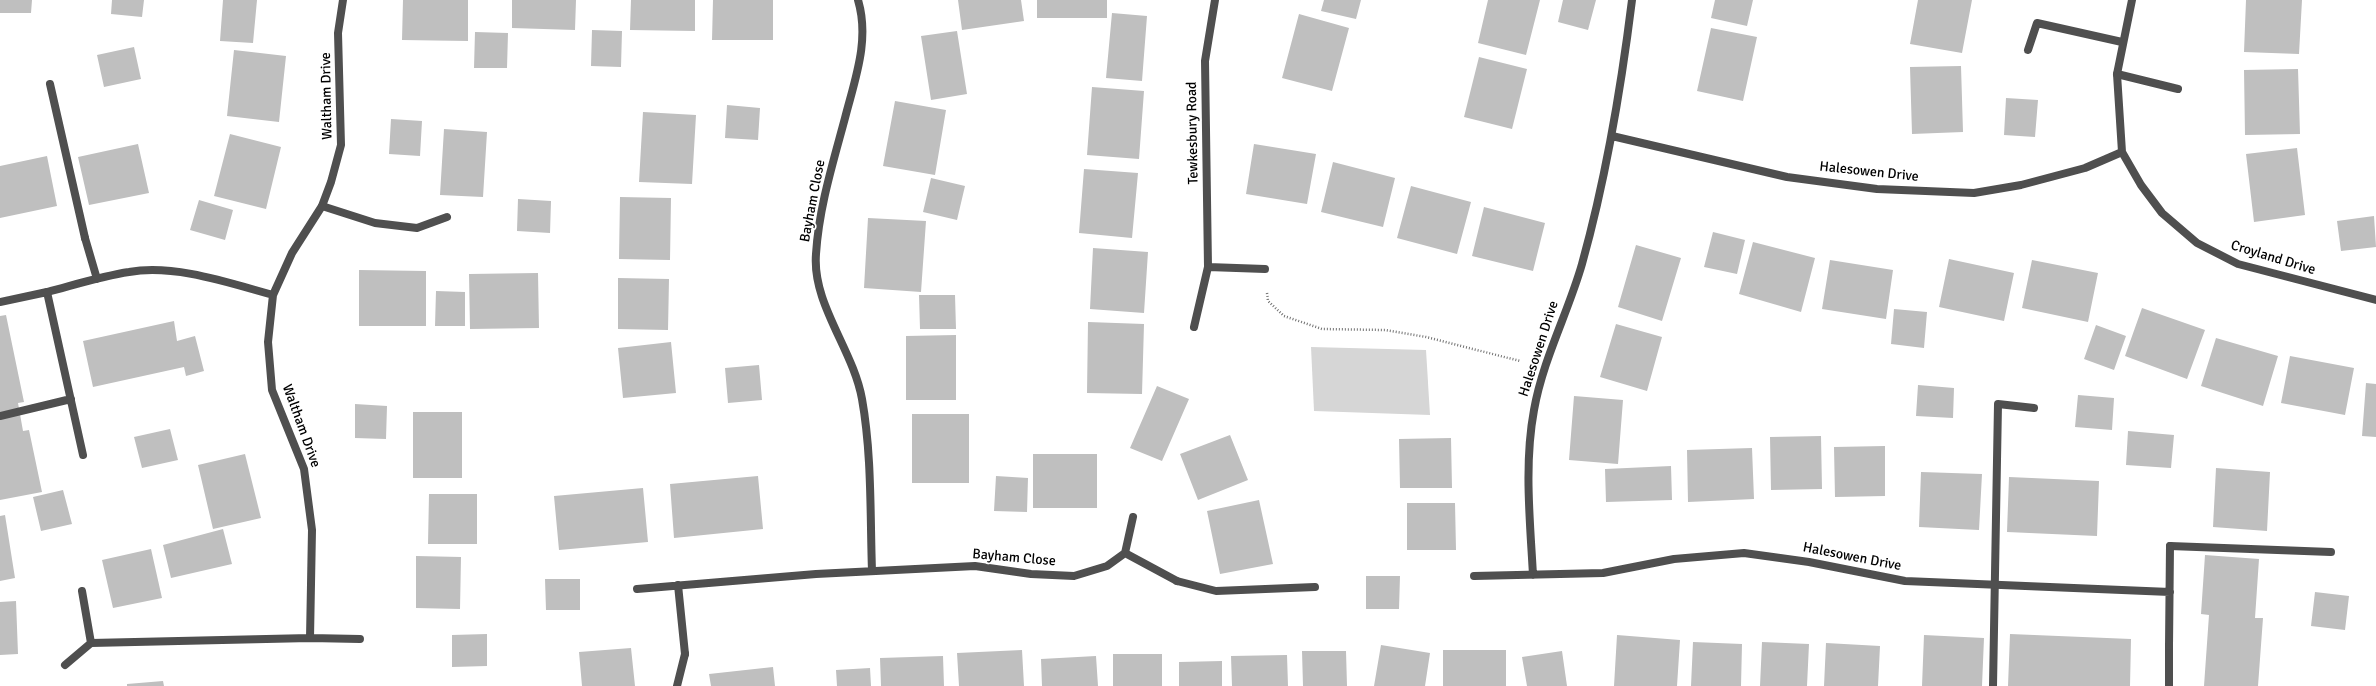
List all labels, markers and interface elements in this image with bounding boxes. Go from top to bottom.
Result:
street label: Waltham Drive [318,52,336,140]
street label: Tewkesbury Road [1184,82,1202,184]
street label: Bayham Close [797,158,829,244]
street label: Halesowen Drive [1819,158,1919,186]
street label: Croyland Drive [2229,237,2317,279]
street label: Halesowen Drive [1516,299,1562,399]
street label: Waltham Drive [278,382,324,470]
street label: Halesowen Drive [1801,539,1903,575]
street label: Bayham Close [972,546,1056,570]

